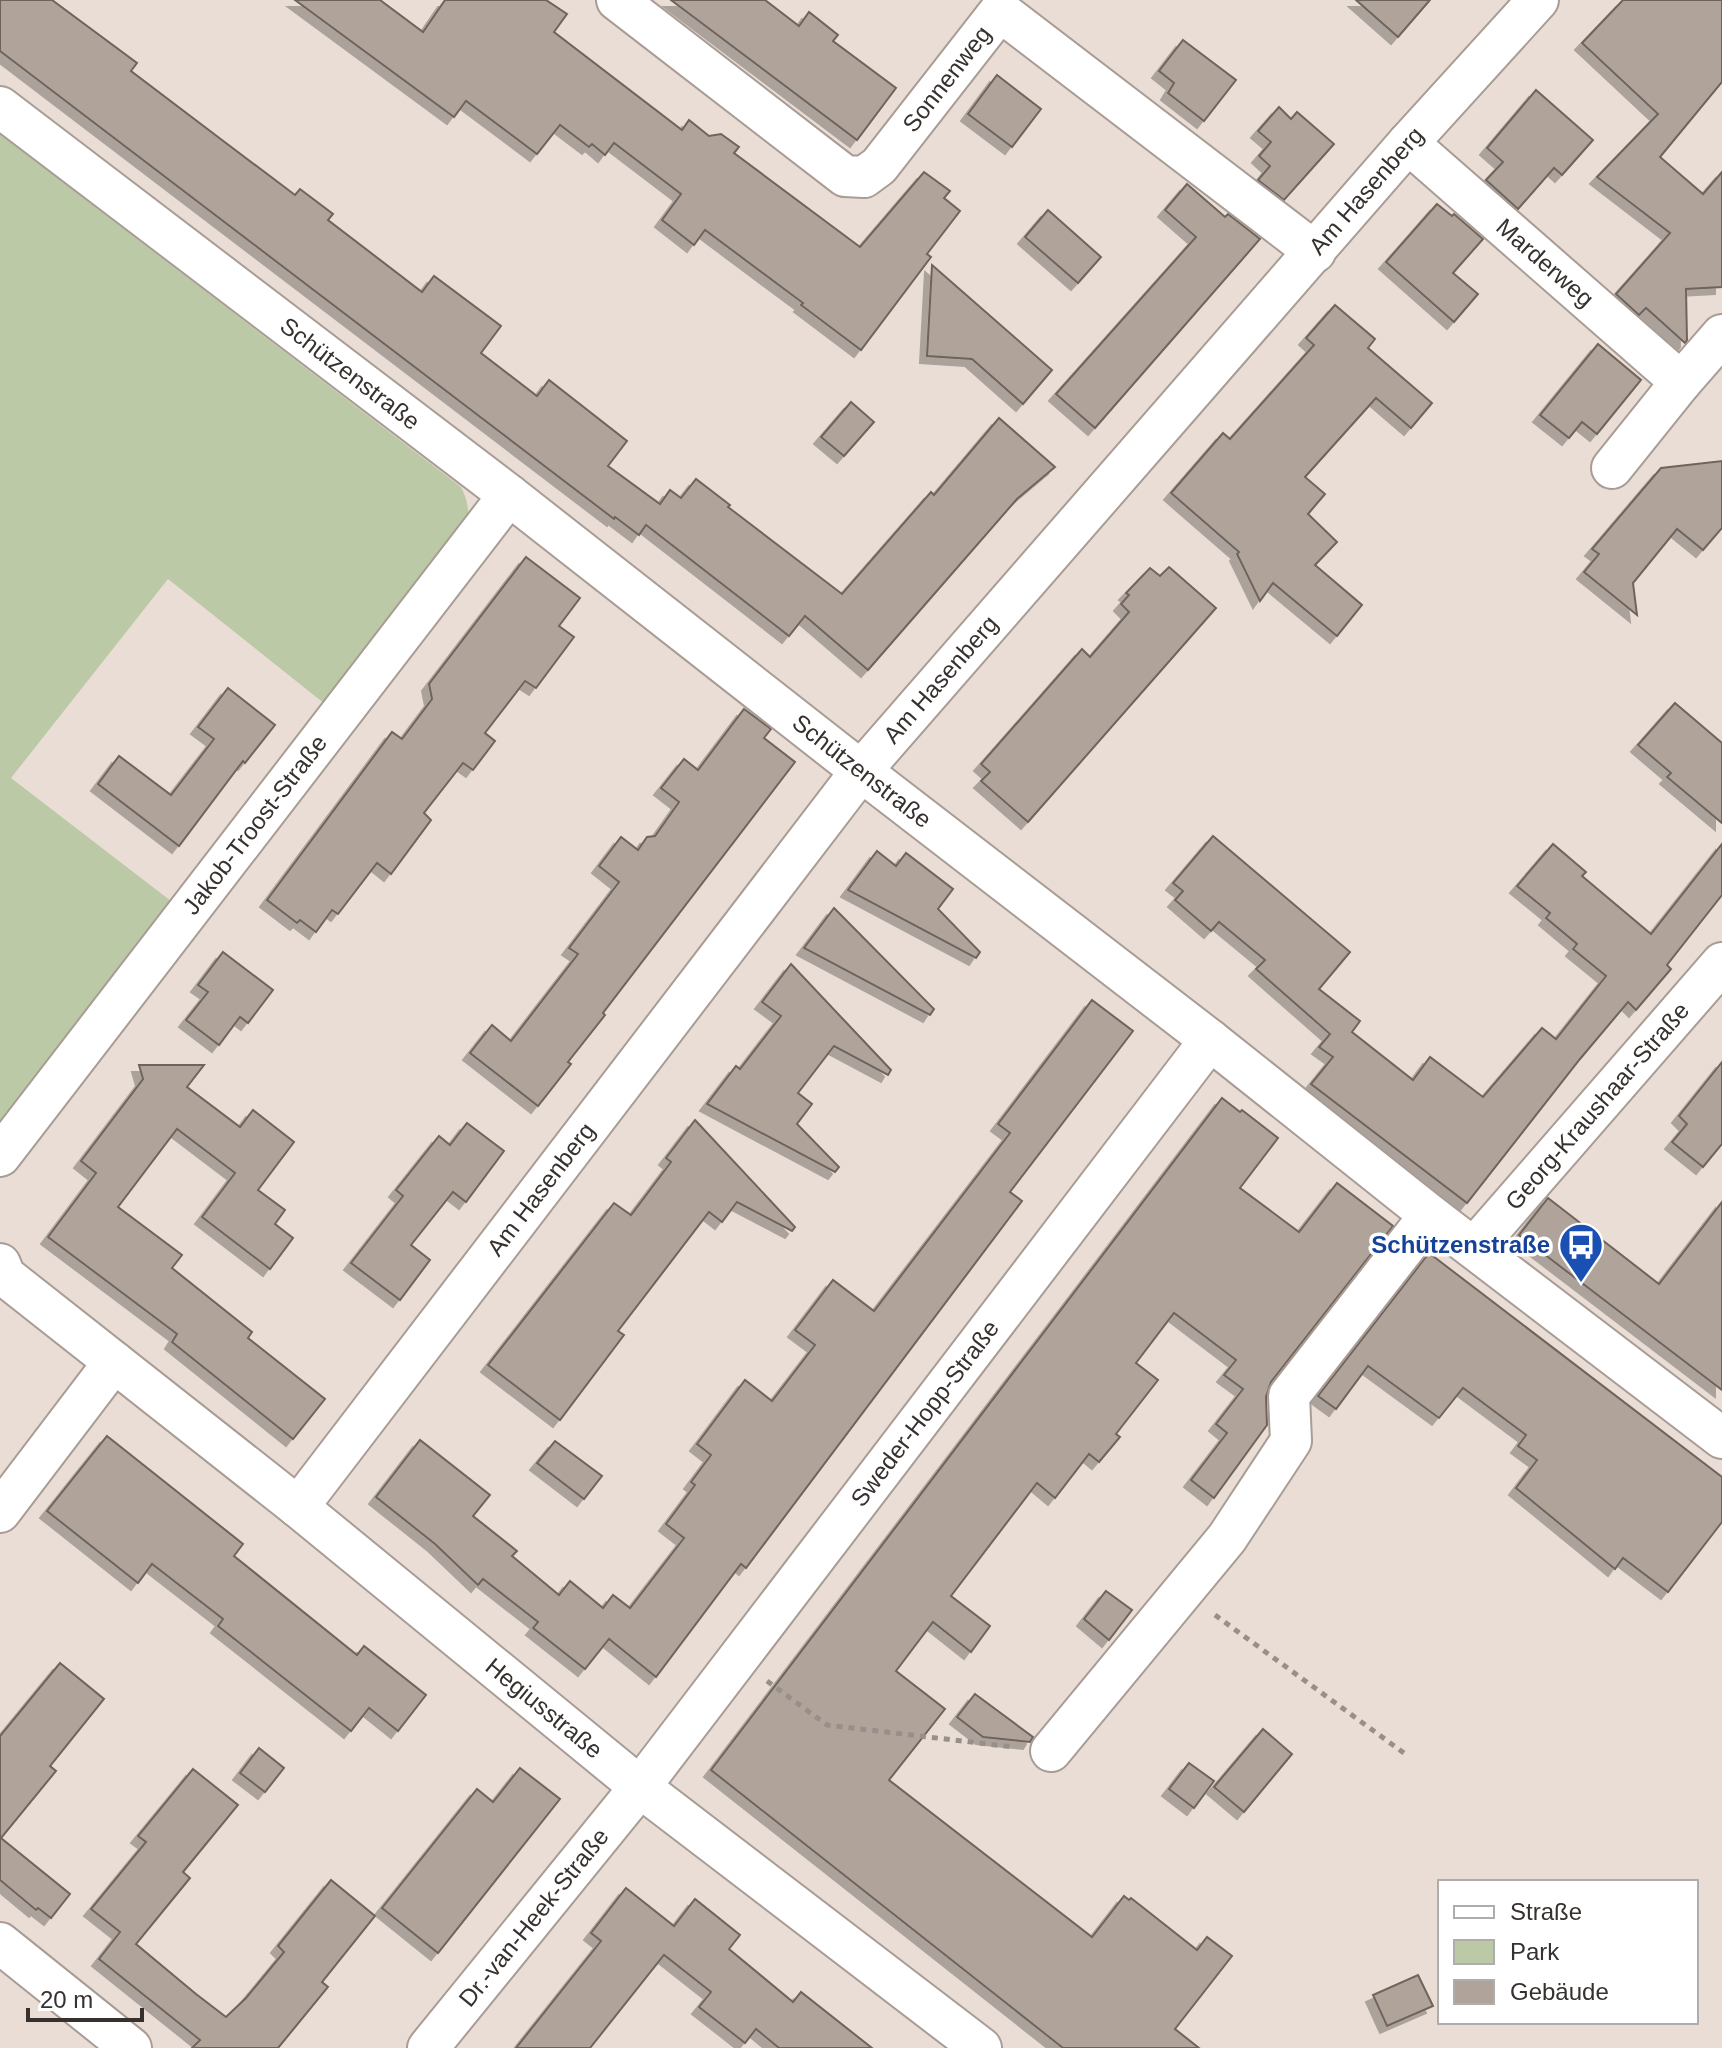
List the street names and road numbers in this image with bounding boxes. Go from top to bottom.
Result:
street label: Sonnenweg [897,20,996,137]
street label: Am Hasenberg [1303,121,1429,260]
street label: Marderweg [1491,213,1599,312]
street label: Schützenstraße [275,312,425,435]
street label: Am Hasenberg [878,610,1003,748]
street label: Schützenstraße [787,709,937,833]
street label: Jakob-Troost-Straße [177,729,332,920]
street label: Georg-Kraushaar-Straße [1500,997,1694,1215]
street label: Am Hasenberg [481,1117,600,1261]
street label: Sweder-Hopp-Straße [845,1315,1004,1512]
street label: Hegiusstraße [480,1652,608,1764]
street label: Dr.-van-Heek-Straße [453,1823,614,2012]

